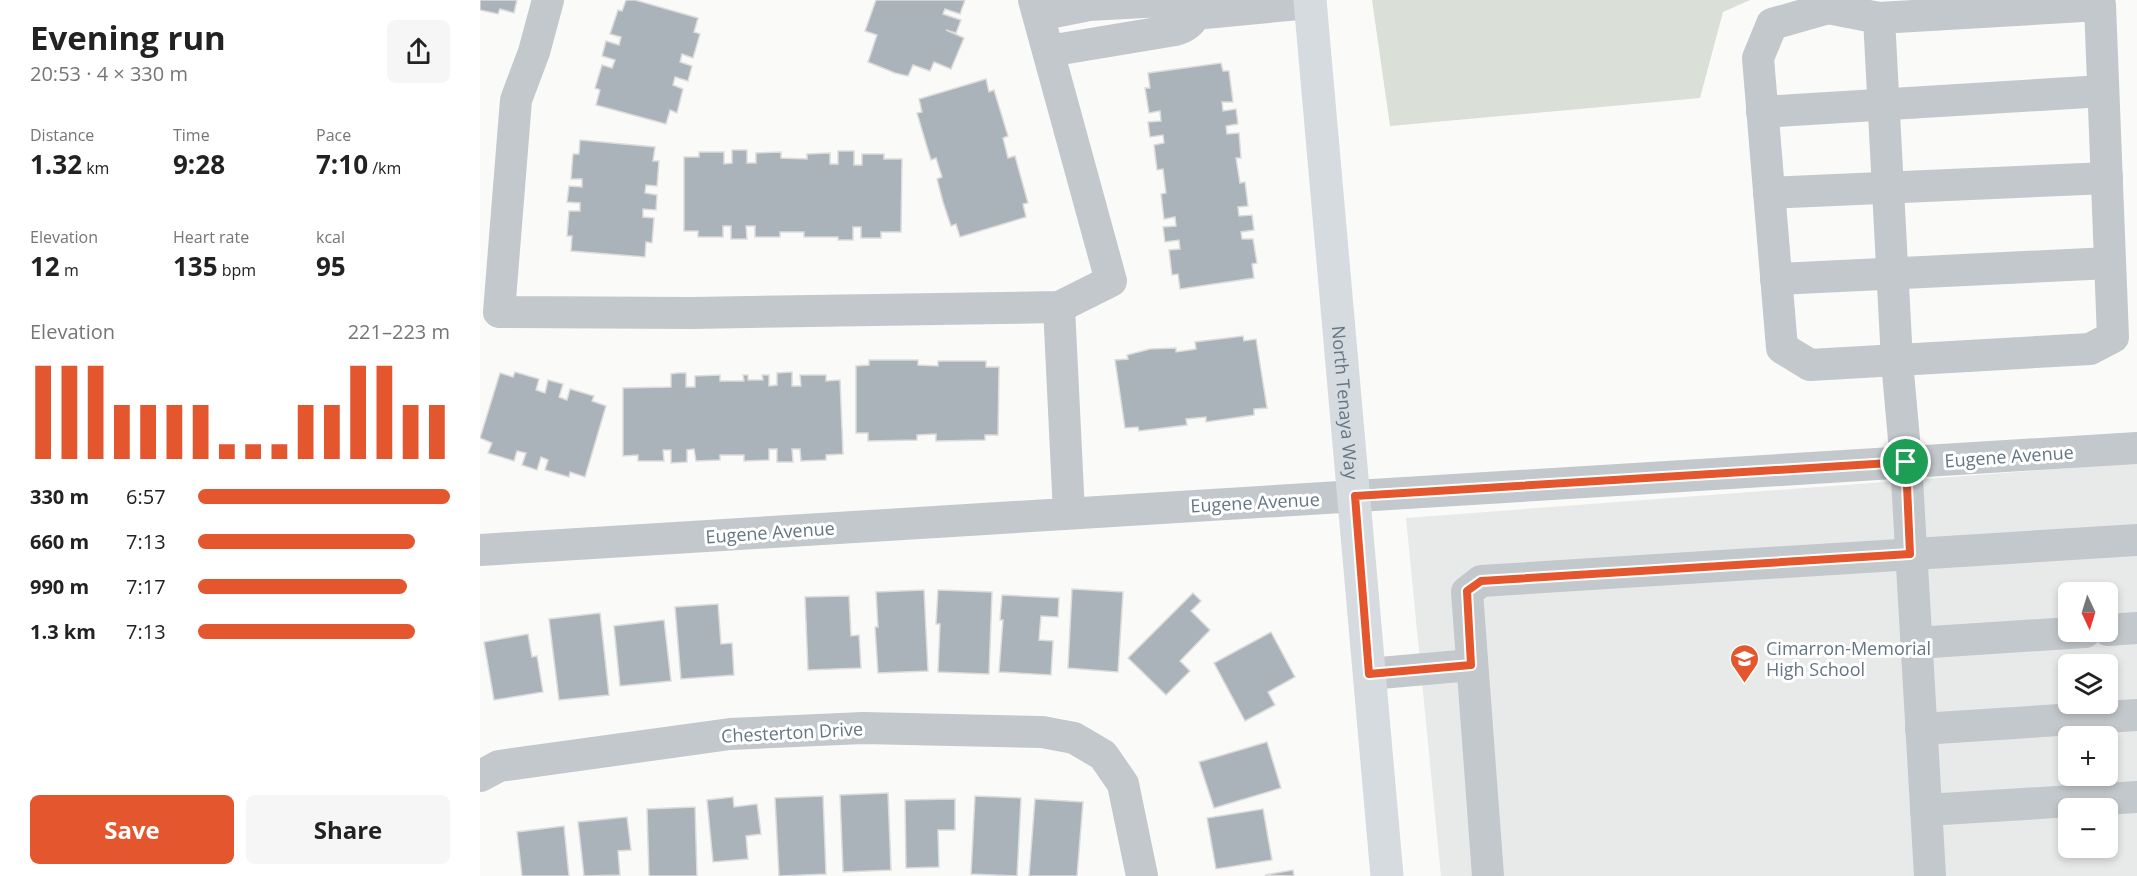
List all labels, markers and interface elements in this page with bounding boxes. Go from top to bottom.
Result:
text: Evening run [30,15,226,60]
button: share [387,20,450,83]
text: 20:53 · 4 × 330 m [30,60,188,87]
text: Distance [30,124,94,146]
text: Time [173,124,210,146]
text: Pace [316,124,351,146]
text: 1.32 [30,146,82,182]
text: 9:28 [173,146,225,182]
text: 7:10 [316,146,368,182]
text: km [82,157,109,179]
text: /km [368,157,401,179]
text: Elevation [30,226,98,248]
text: Heart rate [173,226,249,248]
text: kcal [316,226,345,248]
text: 12 [30,248,60,284]
text: 135 [173,248,218,284]
text: 95 [316,248,346,284]
text: m [60,259,79,281]
text: bpm [218,259,256,281]
text: Elevation [30,318,115,345]
text: 221–223 m [348,318,450,345]
street label: North Tenaya Way [1327,324,1364,481]
pin [1880,436,1931,487]
street label: Eugene Avenue [1944,440,2074,472]
icon: arrive [1889,445,1922,478]
text: 330 m [30,483,89,510]
text: 6:57 [126,483,166,510]
street label: Eugene Avenue [1190,487,1320,517]
street label: Eugene Avenue [705,516,835,548]
text: 660 m [30,528,89,555]
text: 7:13 [126,528,166,555]
text: 990 m [30,573,89,600]
text: 7:17 [126,573,166,600]
north arrow [2058,582,2118,642]
map controls [2058,582,2118,858]
text: 1.3 km [30,618,96,645]
text: 7:13 [126,618,166,645]
place label: Cimarron-Memorial High School [1766,636,1931,681]
school or university icon: Cimarron-Memorial High School [1729,642,1761,684]
button: layers [2058,654,2118,714]
street label: Chesterton Drive [720,716,864,748]
button: + [2058,726,2118,786]
button: Save [30,795,234,864]
button: Share [246,795,450,864]
button: − [2058,798,2118,858]

